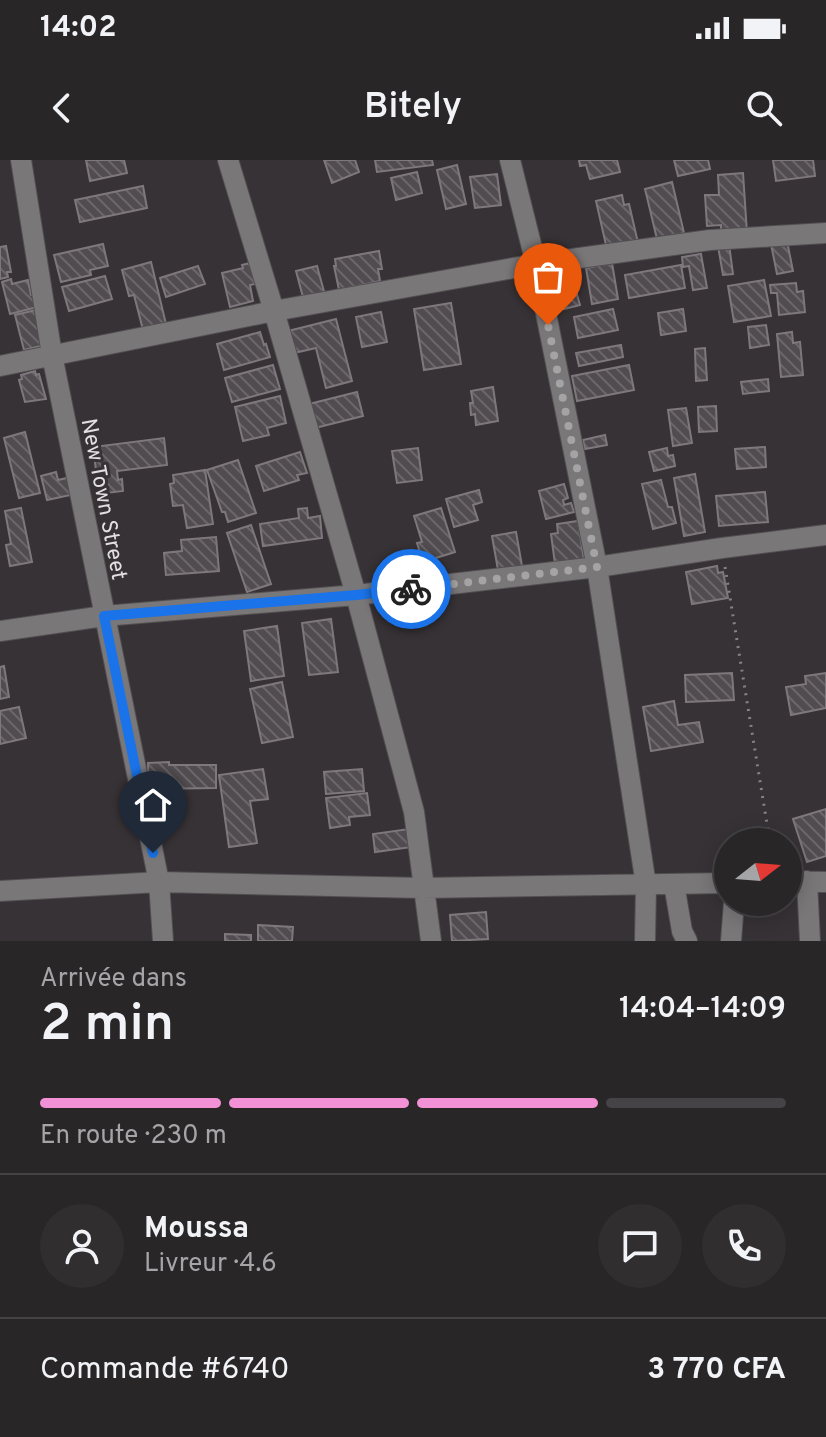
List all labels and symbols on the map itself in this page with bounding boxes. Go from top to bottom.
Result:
pin [514,243,582,325]
street label: New Town Street [74,416,131,583]
courier [371,549,451,629]
pin [119,771,187,853]
north arrow [714,828,802,916]

